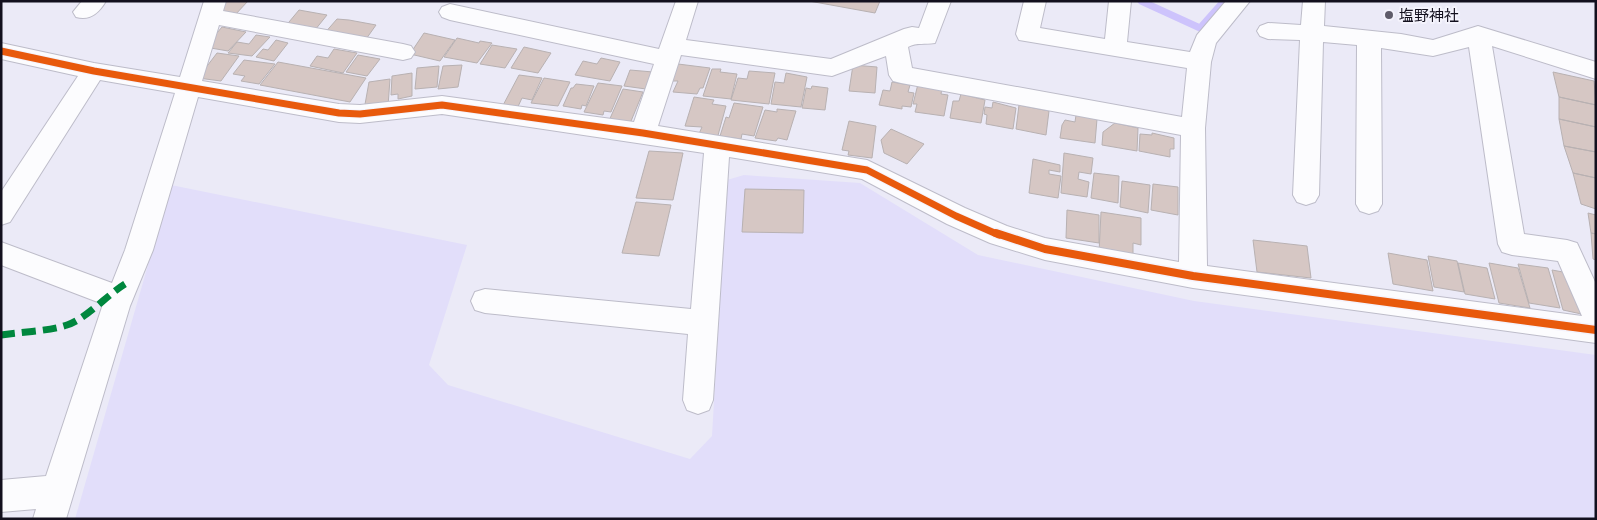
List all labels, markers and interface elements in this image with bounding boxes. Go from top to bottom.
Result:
place label: 塩野神社 [1399,6,1459,24]
marker: 塩野神社 [1383,9,1395,21]

